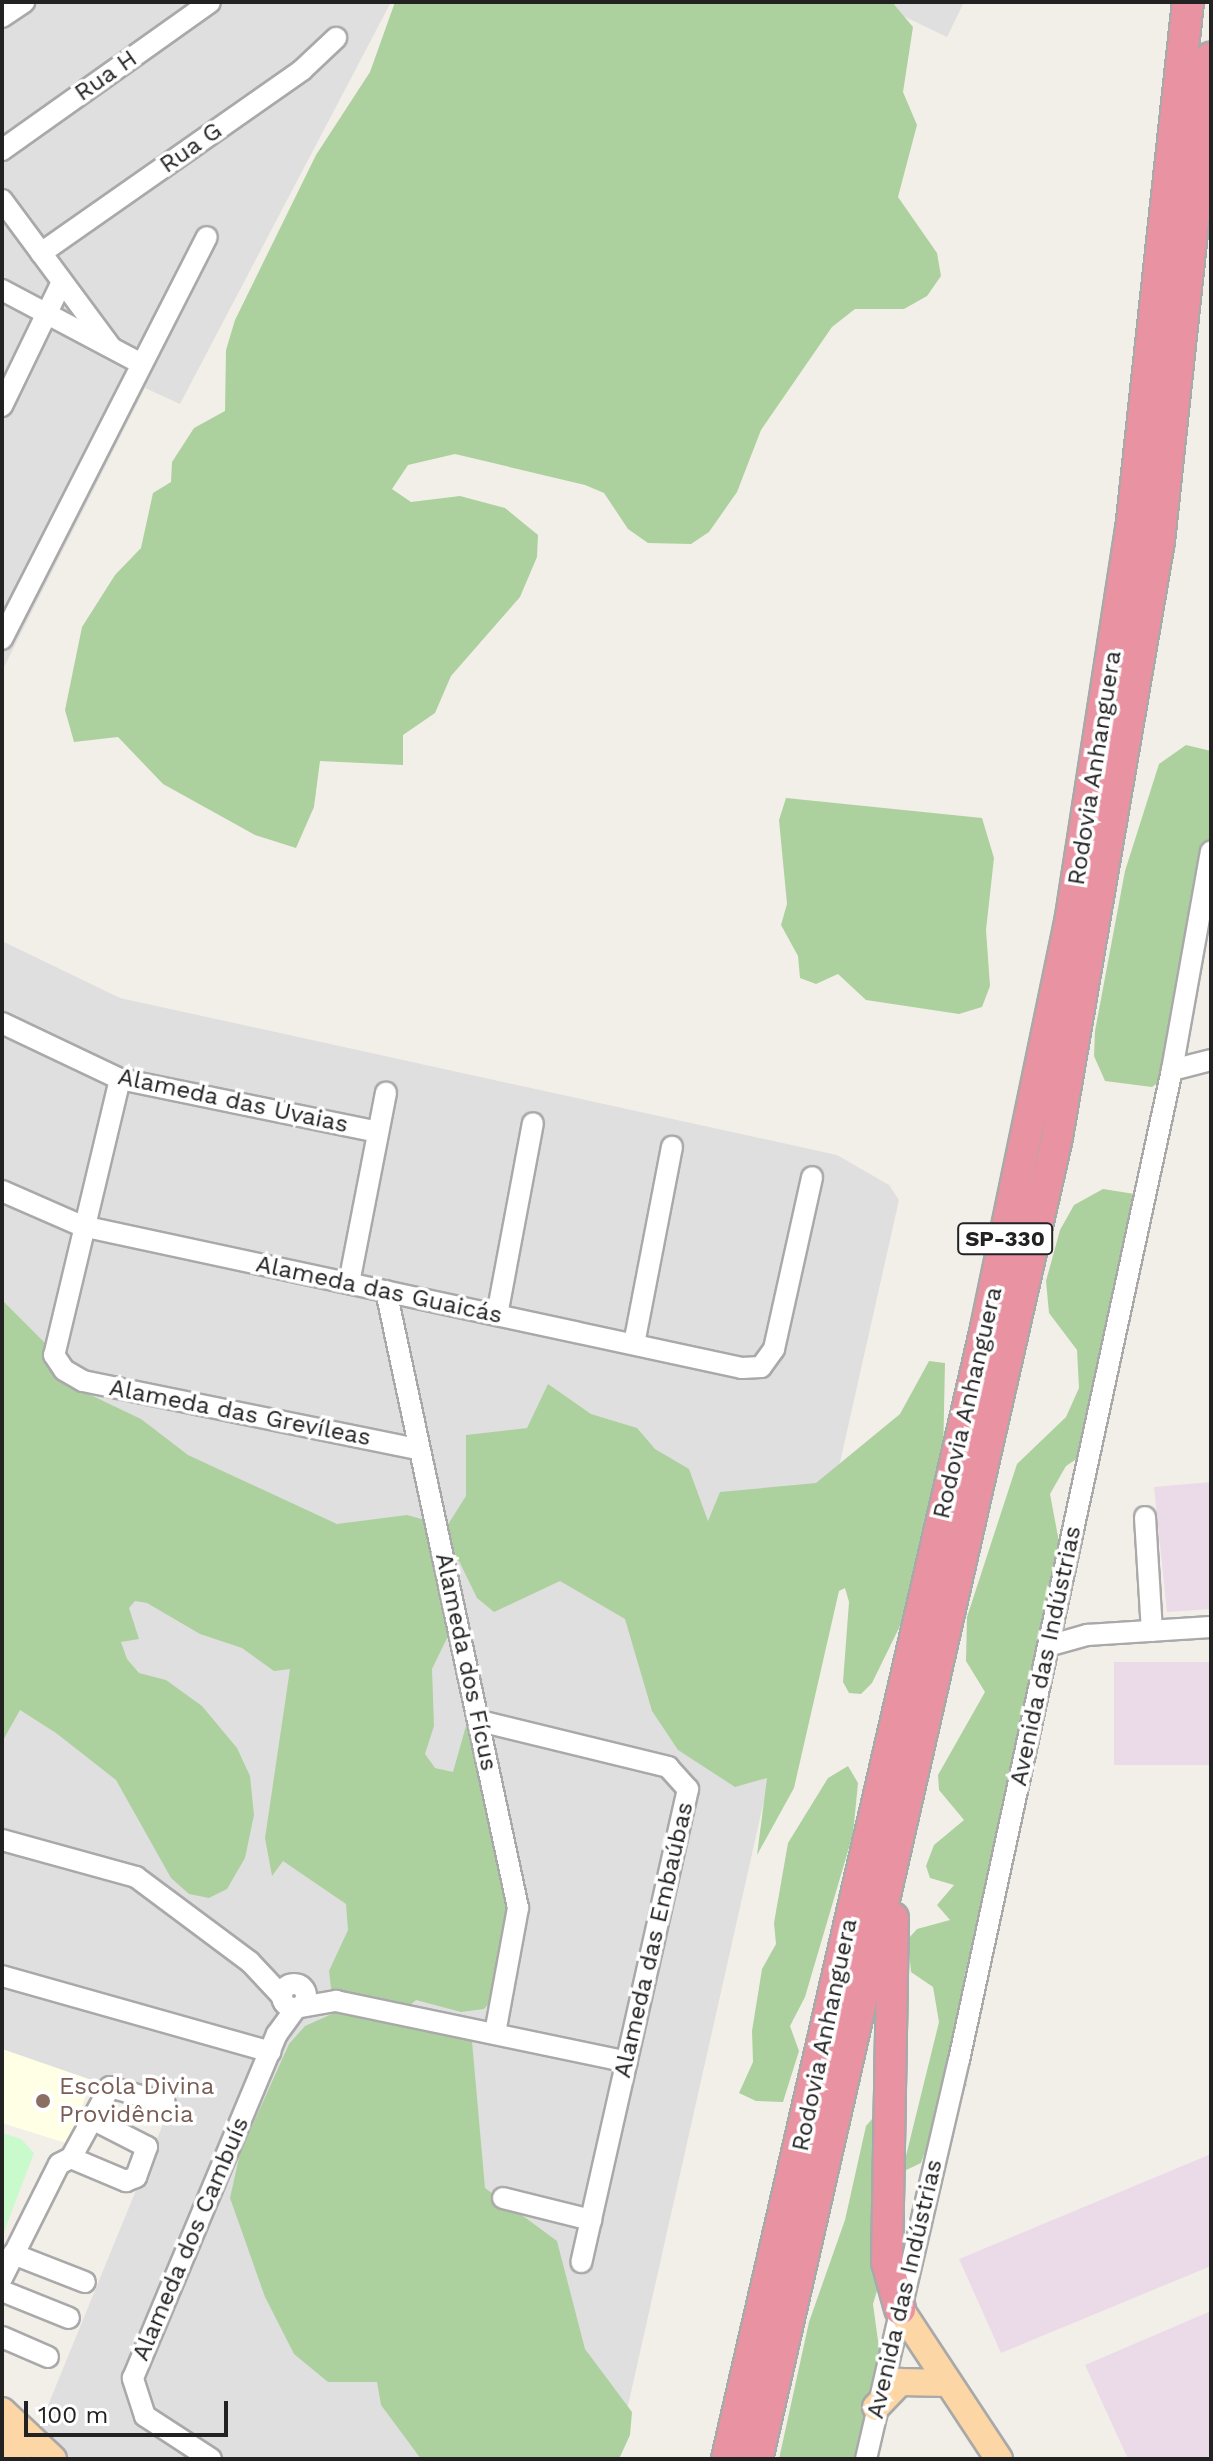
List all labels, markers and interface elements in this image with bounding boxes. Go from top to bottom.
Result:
street label: Rua H [69,44,143,108]
street label: Rua G [154,116,228,180]
street label: Rodovia Anhanguera [1062,648,1128,888]
street label: Alameda das Uvaias [115,1062,351,1140]
road number: SP-330 [957,1221,1053,1257]
street label: Alameda das Guaicás [253,1250,505,1330]
street label: Rodovia Anhanguera [927,1284,1009,1522]
street label: Alameda das Grevíleas [107,1373,373,1453]
street label: Avenida das Indústrias [1004,1523,1088,1789]
street label: Alameda dos Fícus [429,1550,503,1774]
street label: Alameda das Embaúbas [608,1799,700,2081]
street label: Rodovia Anhanguera [786,1915,864,2155]
place label: Escola Divina Providência [59,2073,215,2129]
marker: Escola Divina Providência [34,2092,52,2110]
street label: Alameda dos Cambuís [126,2113,256,2365]
street label: Avenida das Indústrias [861,2156,949,2422]
scale bar [28,2385,232,2435]
text: 100 m [38,2401,108,2429]

